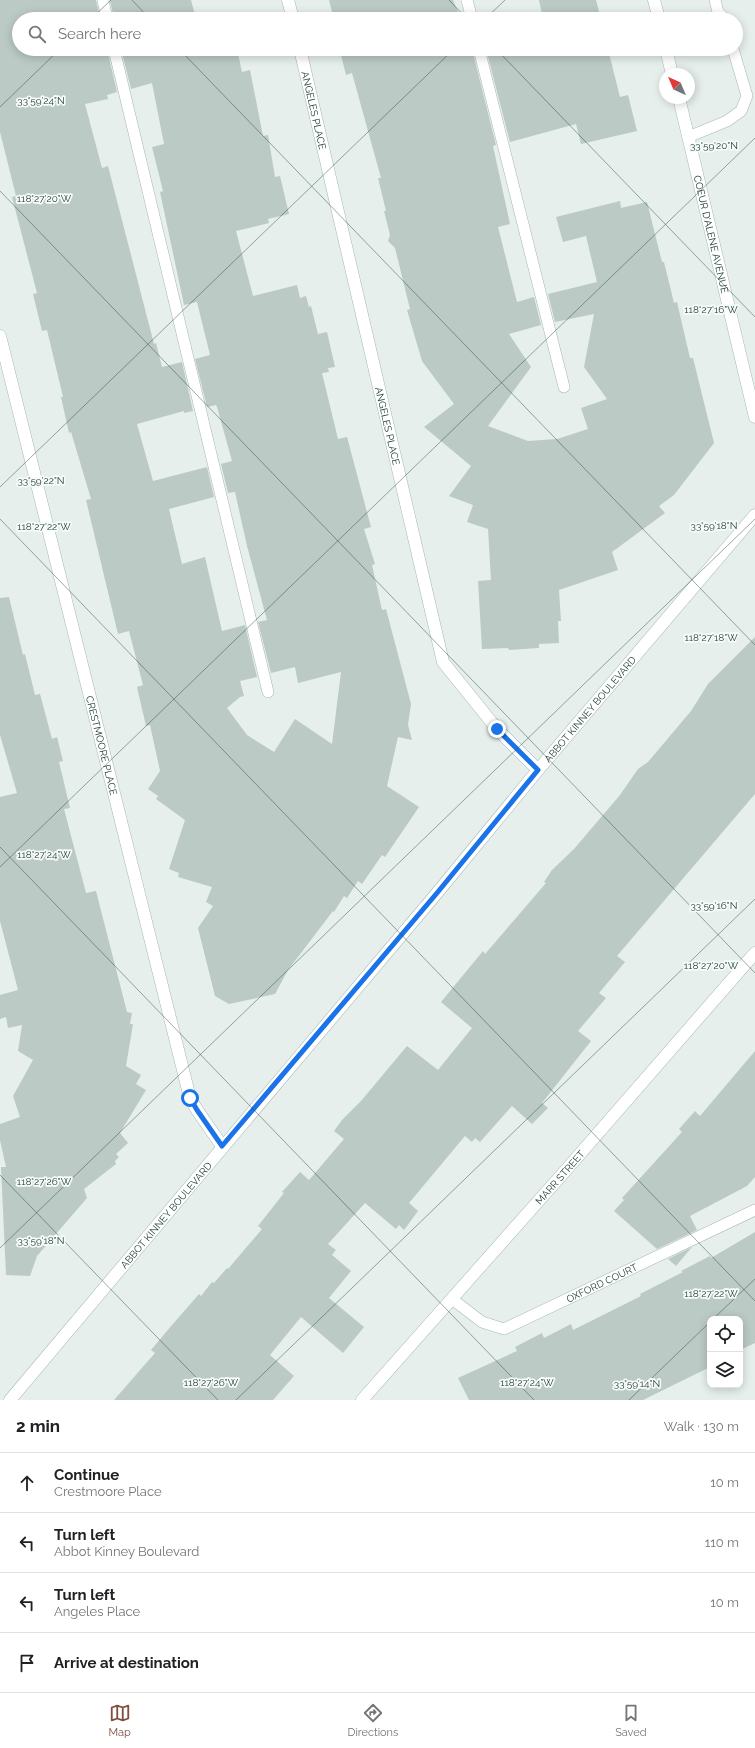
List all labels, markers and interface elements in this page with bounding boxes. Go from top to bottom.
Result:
search box [12,12,743,56]
icon: search [26,23,48,45]
text: Search here [58,25,141,43]
north arrow [659,68,695,104]
street label: ANGELES PLACE [299,70,328,151]
text: 33°59'24"N [17,95,65,106]
text: 33°59'20"N [690,140,738,151]
street label: COEUR D'ALENE AVENUE [692,174,730,294]
text: 118°27'20"W [17,193,72,204]
text: 118°27'16"W [684,304,738,315]
street label: ANGELES PLACE [373,386,402,466]
text: 33°59'22"N [17,475,65,486]
text: 33°59'18"N [691,520,737,531]
text: 118°27'22"W [17,521,71,532]
text: 118°27'18"W [684,632,738,643]
street label: ABBOT KINNEY BOULEVARD [542,654,638,764]
street label: CRESTMOORE PLACE [84,695,119,796]
route end [488,720,506,738]
text: 118°27'24"W [17,849,71,860]
text: 33°59'16"N [691,900,737,911]
text: 118°27'20"W [684,960,739,971]
route start [181,1089,199,1107]
street label: MARR STREET [533,1148,587,1207]
street label: ABBOT KINNEY BOULEVARD [118,1160,214,1271]
text: 118°27'26"W [17,1176,72,1187]
text: 33°59'18"N [18,1235,64,1246]
street label: OXFORD COURT [565,1262,639,1305]
text: 118°27'22"W [684,1288,738,1299]
map controls [707,1316,743,1388]
button: locate [707,1316,743,1352]
button: layers [707,1352,743,1388]
text: 118°27'26"W [184,1377,239,1388]
text: 118°27'24"W [500,1377,554,1388]
text: 33°59'14"N [614,1378,660,1389]
text: 2 min [16,1416,60,1436]
text: Walk · 130 m [664,1419,739,1434]
text: Continue [54,1466,119,1484]
icon: ahead [16,1472,38,1494]
text: 10 m [710,1475,739,1490]
text: Crestmoore Place [54,1484,162,1499]
text: Turn left [54,1526,115,1544]
icon: left [16,1532,38,1554]
text: 110 m [705,1535,739,1550]
text: Abbot Kinney Boulevard [54,1544,199,1559]
text: Turn left [54,1586,115,1604]
icon: left [16,1592,38,1614]
text: 10 m [710,1595,739,1610]
text: Angeles Place [54,1604,140,1619]
icon: arrive [16,1652,38,1674]
text: Arrive at destination [54,1654,199,1672]
tab: Map [108,1702,131,1739]
tab: Directions [348,1702,398,1739]
tab: Saved [615,1702,647,1739]

